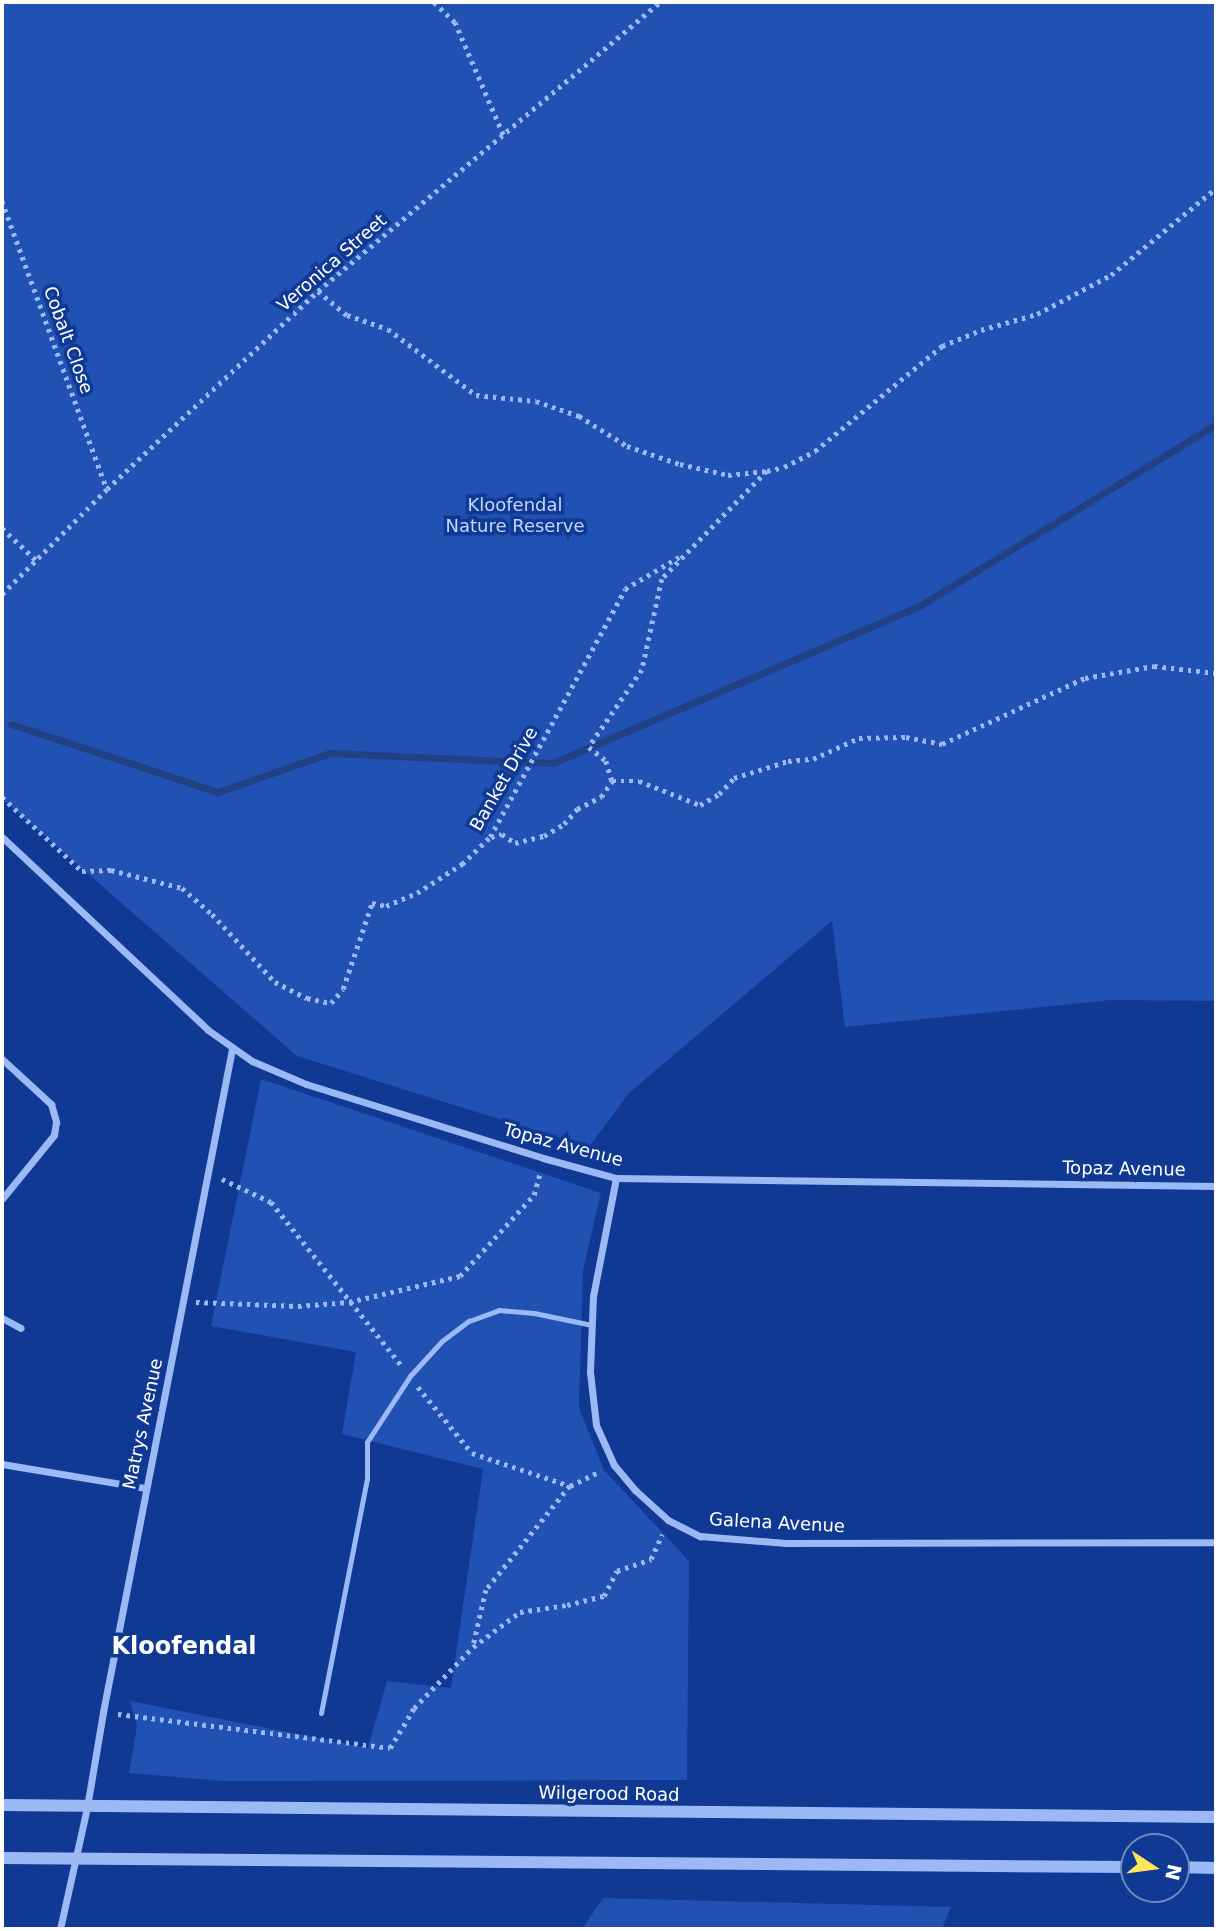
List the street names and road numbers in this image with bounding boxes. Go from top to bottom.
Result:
street label: Veronica Street [273,210,391,316]
street label: Cobalt Close [39,283,97,397]
street label: Banket Drive [466,723,542,835]
street label: Topaz Avenue [501,1119,625,1171]
street label: Topaz Avenue [1062,1157,1186,1181]
street label: Matrys Avenue [119,1356,167,1492]
street label: Galena Avenue [708,1509,846,1537]
street label: Wilgerood Road [538,1782,680,1806]

